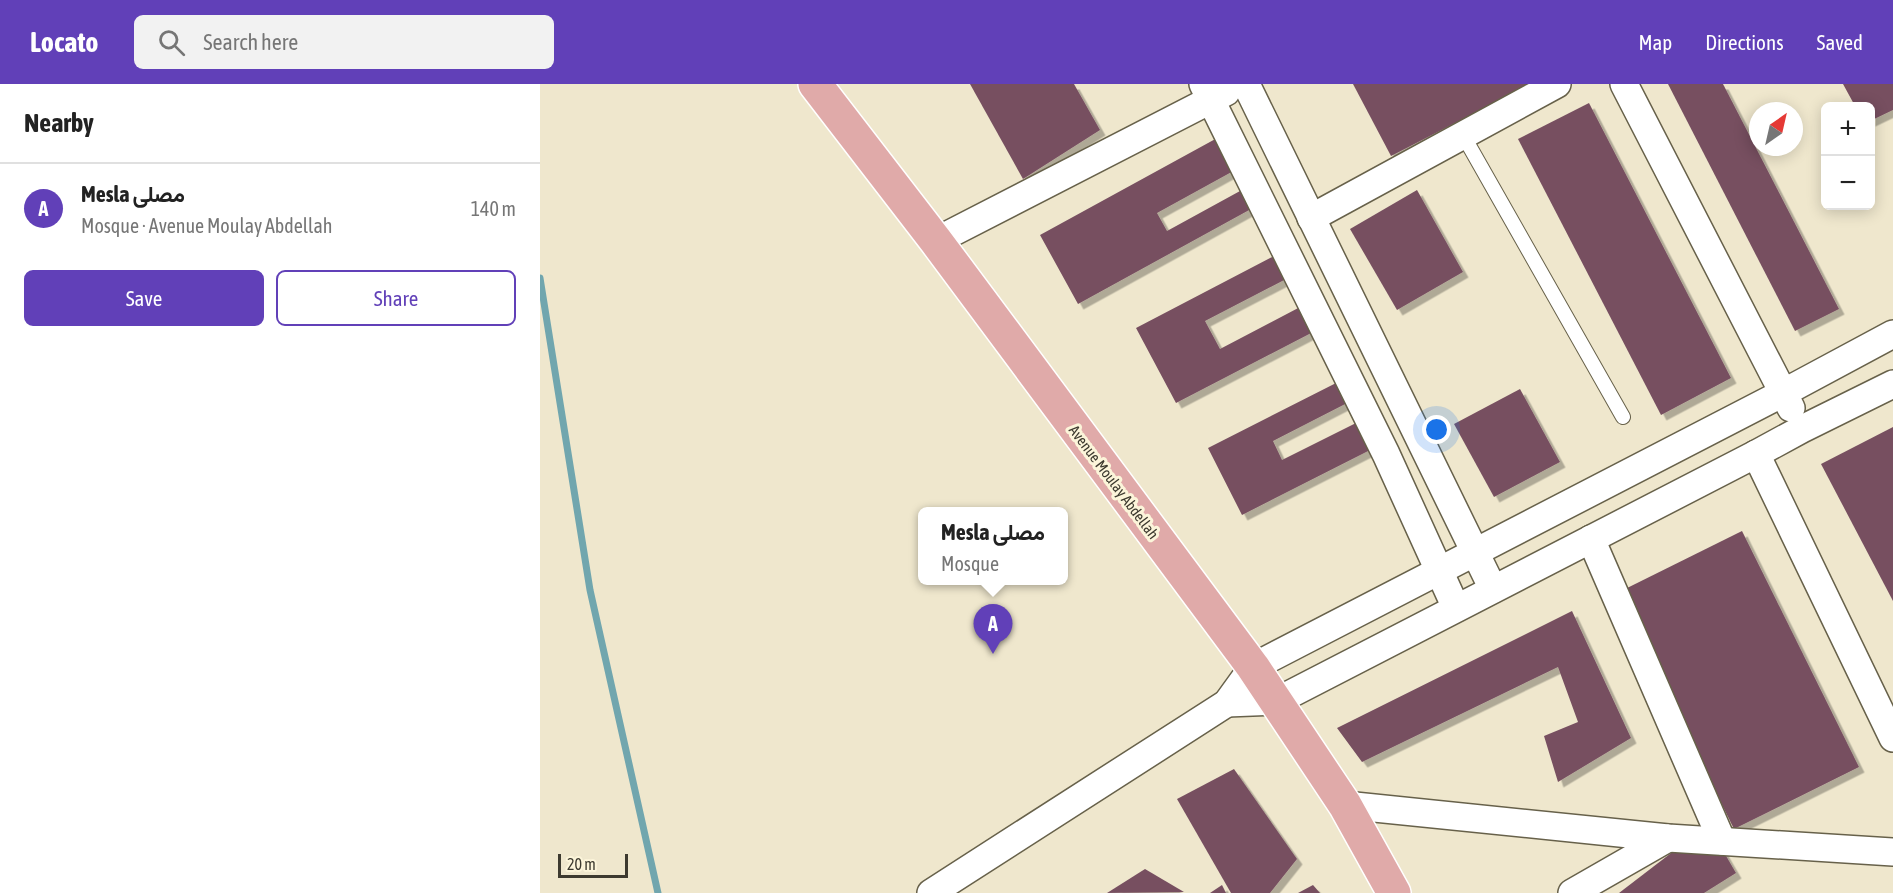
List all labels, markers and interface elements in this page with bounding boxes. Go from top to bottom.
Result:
search box [134,15,554,69]
text: Locato [30,26,98,58]
icon: search [155,26,188,59]
text: Search here [203,29,298,55]
text: Map [1638,30,1672,54]
text: Directions [1705,30,1784,54]
text: Saved [1817,30,1863,54]
north arrow [1749,102,1803,156]
map controls [1821,102,1875,210]
button: + [1821,102,1875,156]
text: Nearby [24,108,94,138]
button: − [1821,156,1875,210]
text: Mesla مصلى [81,181,185,207]
text: A [39,197,48,220]
text: 140 m [471,197,516,220]
text: Mosque · Avenue Moulay Abdellah [81,214,332,237]
button: Save [24,270,264,326]
button: Share [276,270,516,326]
your location [1422,415,1451,444]
street label: Avenue Moulay Abdellah [1066,422,1162,542]
popup [918,507,1068,585]
text: Mesla مصلى [941,519,1045,545]
text: Mosque [941,552,999,575]
pin: A [974,604,1012,654]
scale bar [558,851,628,878]
text: 20 m [567,855,596,873]

